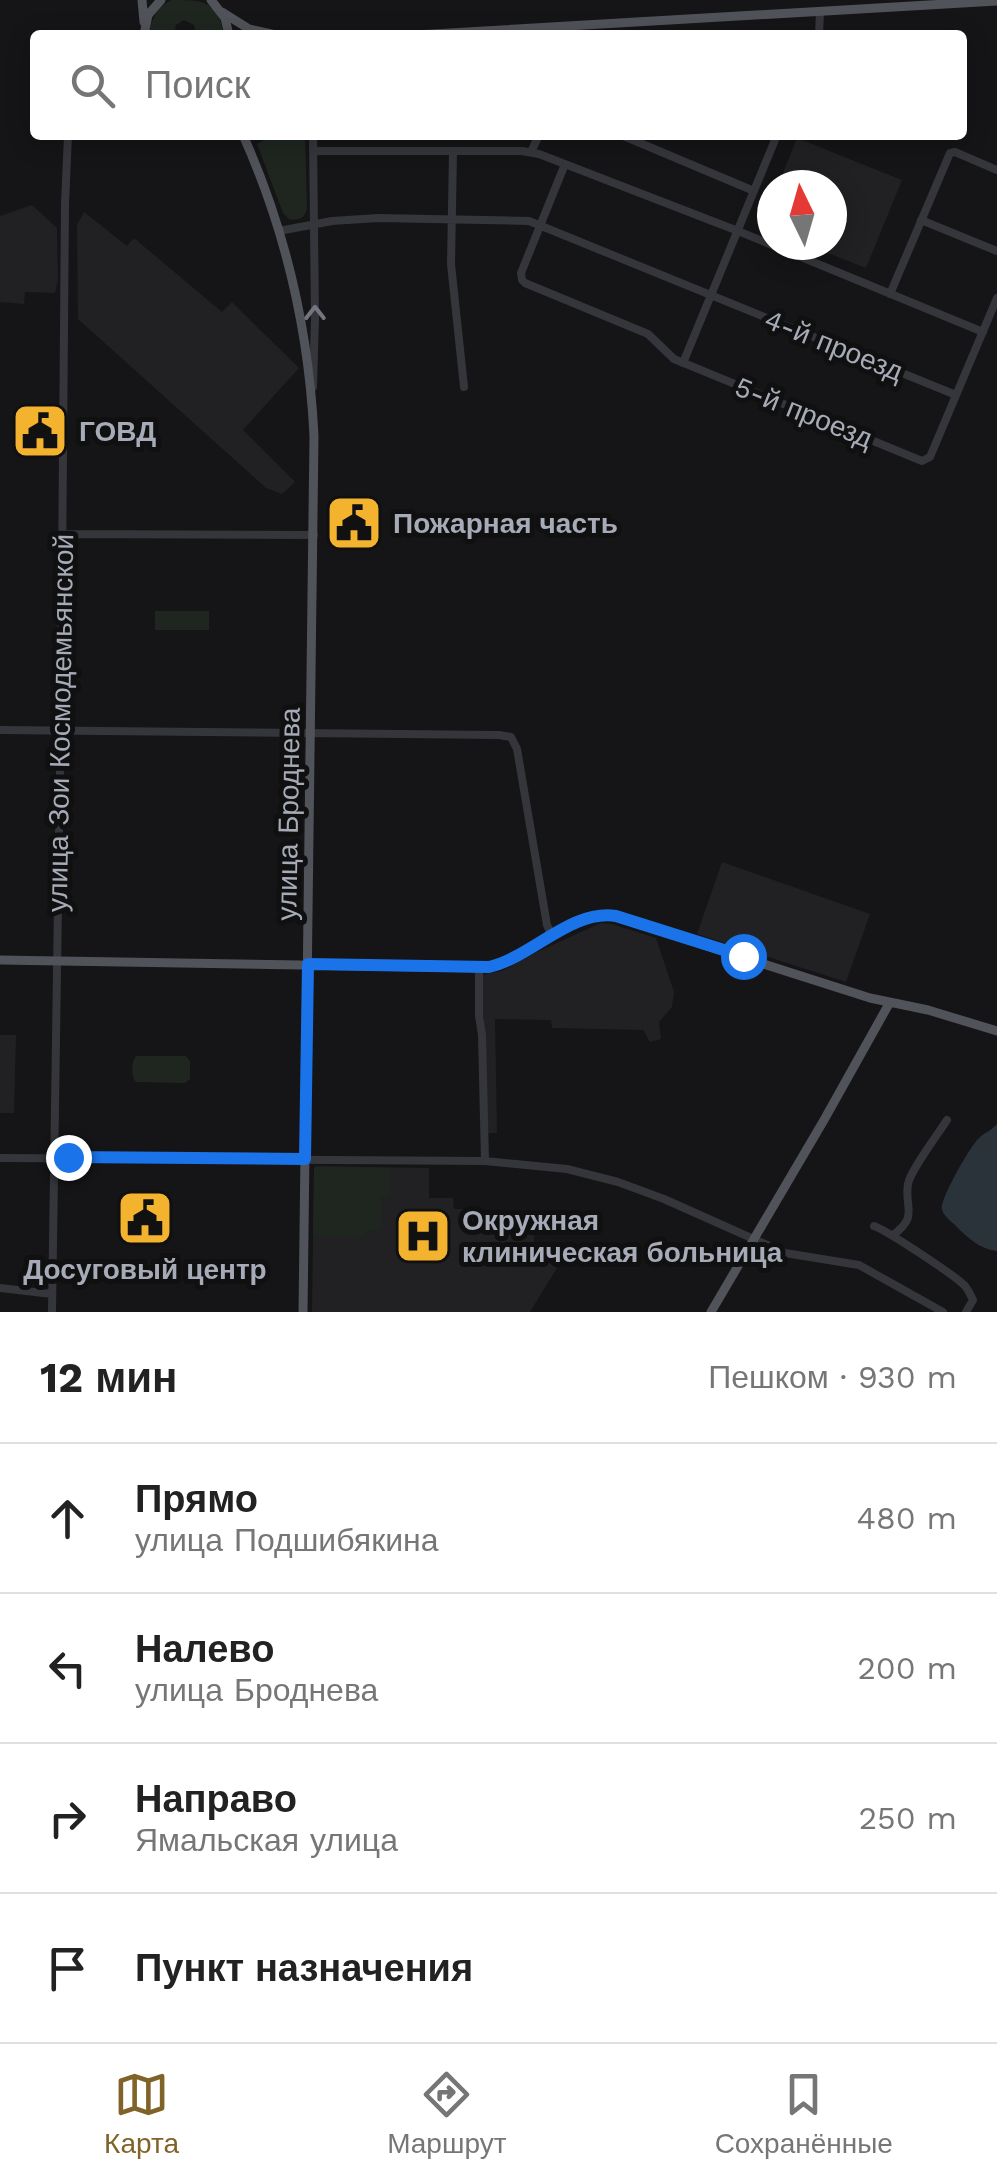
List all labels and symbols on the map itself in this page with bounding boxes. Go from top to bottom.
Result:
north arrow [757,170,847,260]
street label: 4-й проезд [760,303,908,388]
one-way arrow [304,304,326,320]
street label: 5-й проезд [730,370,877,455]
public building icon: ГОВД [10,401,70,461]
place label: ГОВД [79,415,156,448]
public building icon: Пожарная часть [324,493,384,553]
place label: Пожарная часть [393,507,618,540]
street label: улица Зои Космодемьянской [41,534,80,912]
street label: улица Броднева [270,707,307,921]
route start [721,934,767,980]
route end [46,1135,92,1181]
public building icon: Досуговый центр [115,1188,175,1248]
place label: Окружная клиническая больница [462,1204,783,1269]
hospital icon: Окружная клиническая больница [393,1206,453,1266]
place label: Досуговый центр [23,1253,267,1286]

